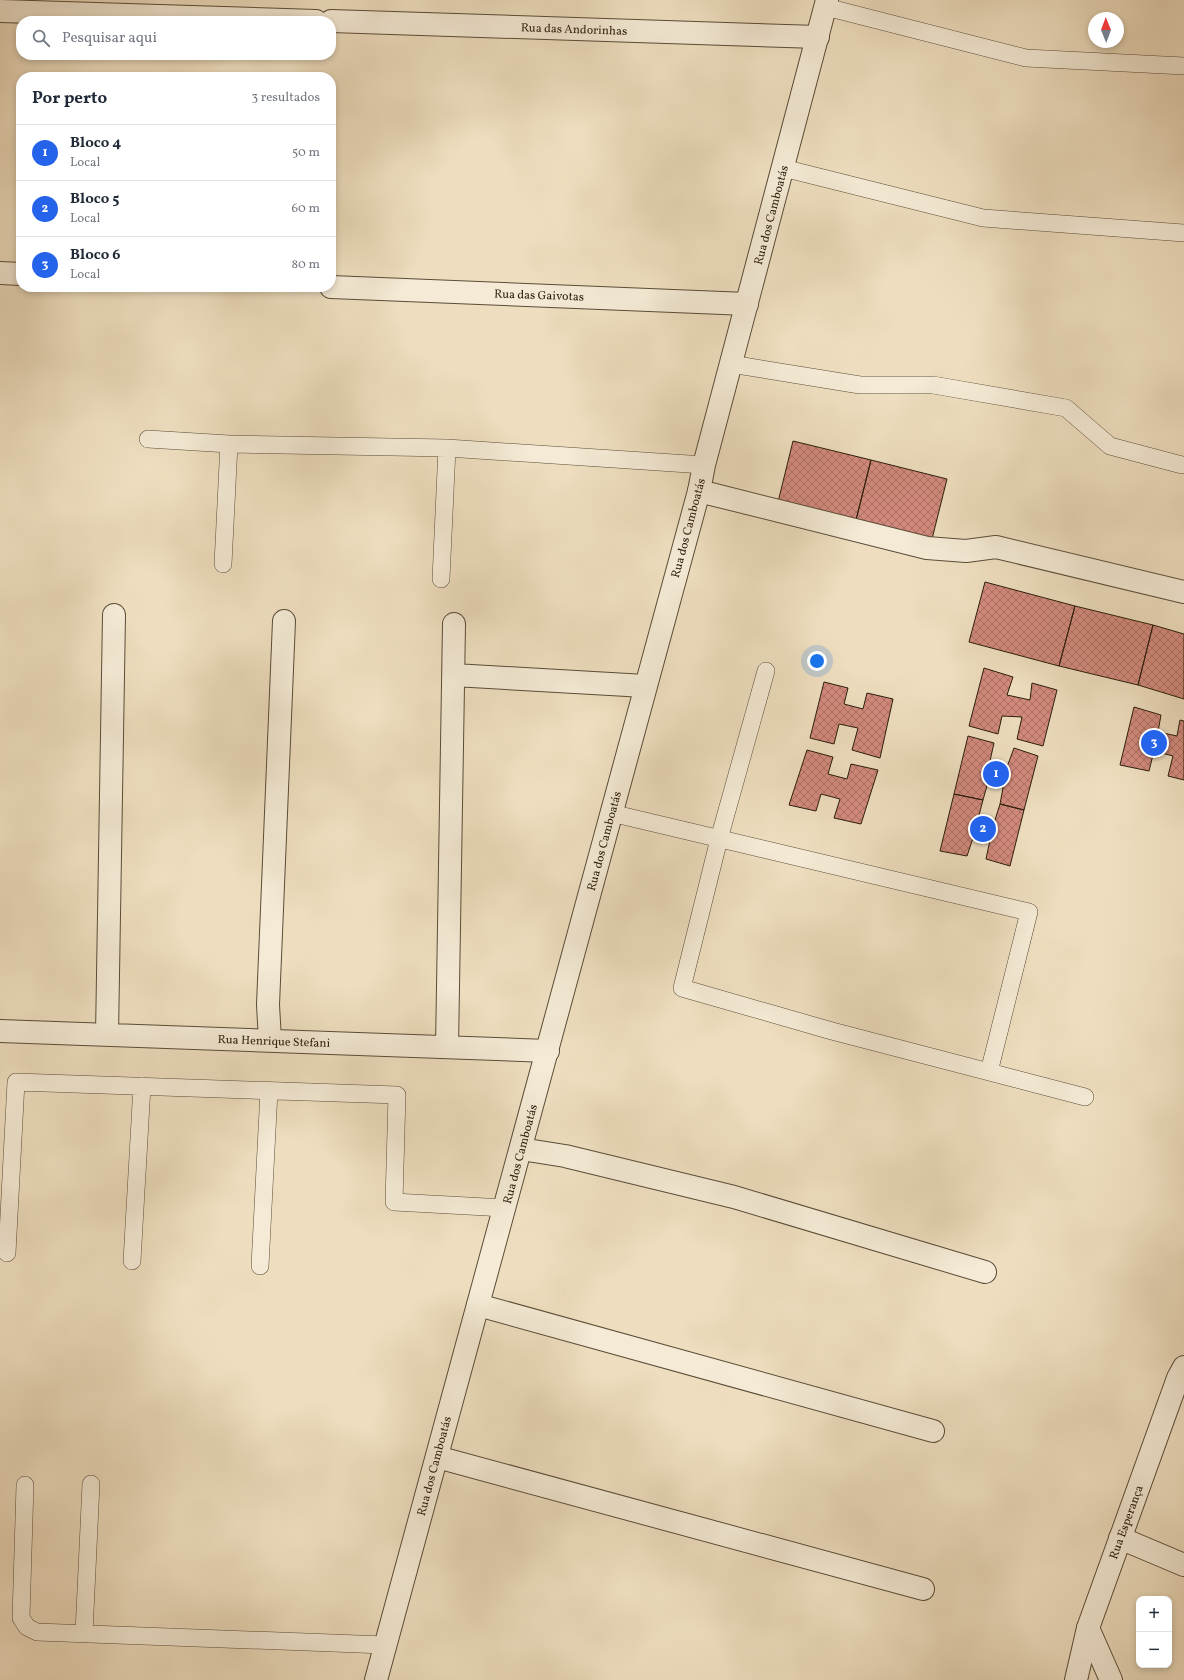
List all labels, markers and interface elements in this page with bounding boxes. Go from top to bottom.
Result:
north arrow [1088,12,1124,48]
search box [16,16,336,60]
street label: Rua das Andorinhas [520,20,627,40]
icon: search [30,27,52,49]
text: Pesquisar aqui [62,28,157,49]
text: Por perto [32,87,107,110]
text: 3 resultados [251,89,320,107]
text: Bloco 4 [70,133,121,154]
text: 1 [42,144,48,162]
text: 50 m [292,144,320,162]
text: Local [70,154,100,172]
street label: Rua dos Camboatás [751,164,793,267]
text: Bloco 5 [70,189,120,210]
text: 2 [42,200,48,218]
text: 60 m [292,200,320,218]
text: Local [70,210,100,228]
text: Bloco 6 [70,245,121,266]
text: 3 [42,256,48,274]
text: 80 m [291,256,320,274]
text: Local [70,266,100,284]
street label: Rua das Gaivotas [494,286,584,306]
street label: Rua dos Camboatás [668,477,710,580]
your location [807,651,827,671]
pin: 3 [1141,728,1167,758]
pin: 1 [983,759,1009,789]
street label: Rua dos Camboatás [584,790,626,893]
pin: 2 [970,814,996,844]
street label: Rua Henrique Stefani [217,1032,331,1052]
street label: Rua dos Camboatás [500,1103,542,1206]
street label: Rua dos Camboatás [414,1415,456,1518]
street label: Rua Esperança [1106,1483,1148,1562]
map controls [1136,1596,1172,1668]
button: + [1136,1596,1172,1632]
button: − [1136,1632,1172,1668]

